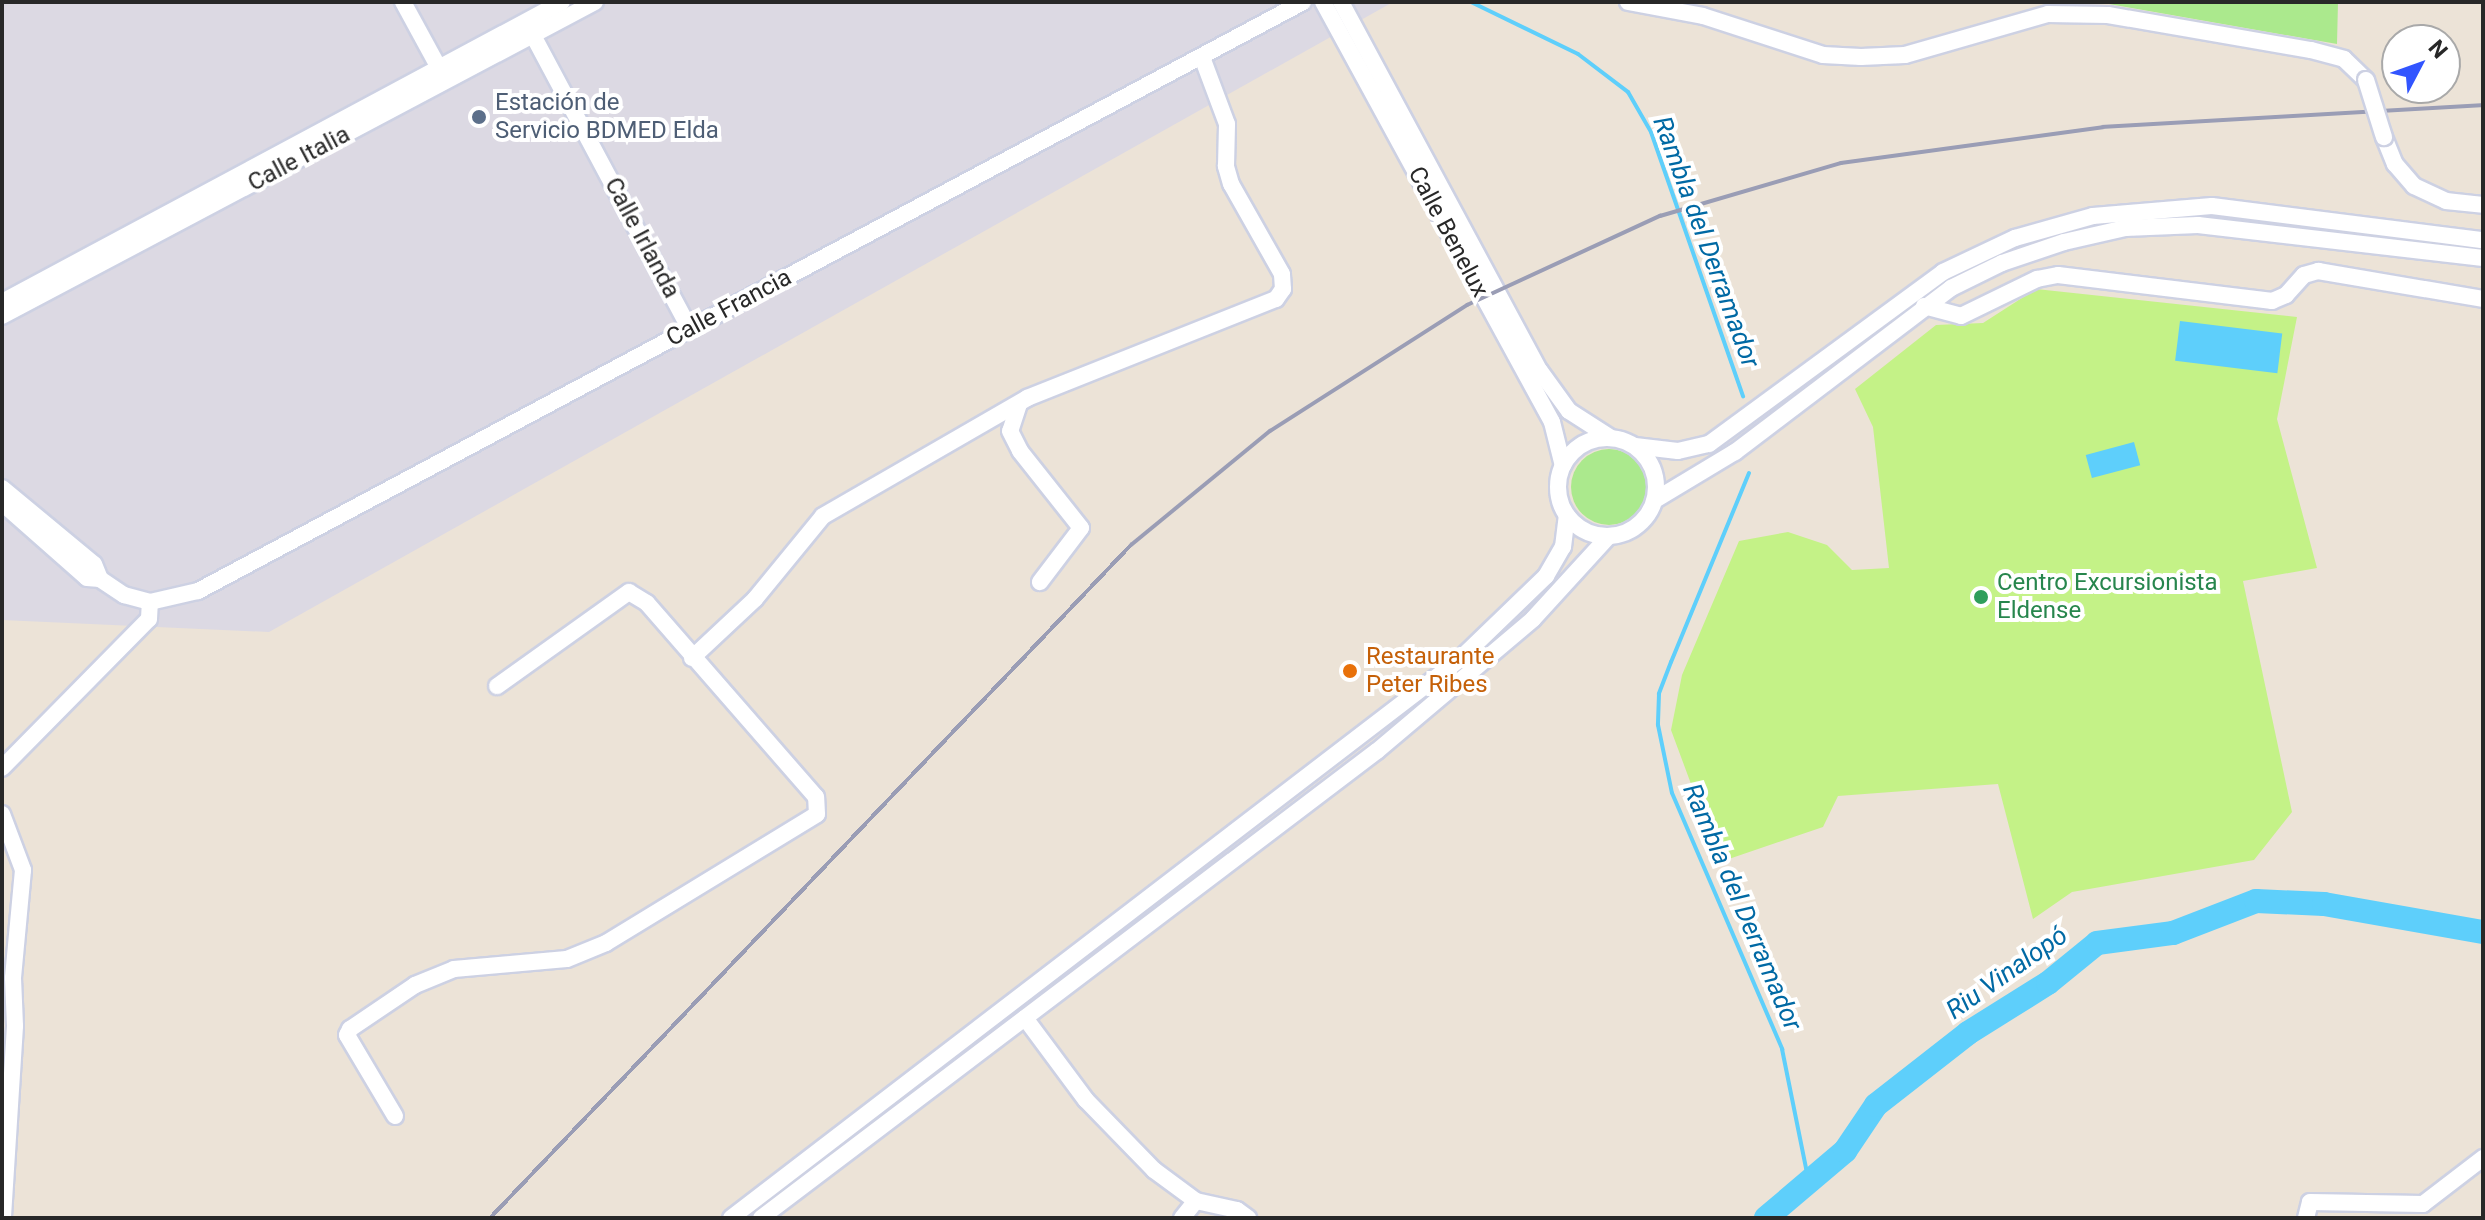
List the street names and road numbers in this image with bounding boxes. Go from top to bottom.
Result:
street label: Calle Italia [243,120,355,198]
street label: Calle Benelux [1402,162,1494,302]
street label: Calle Irlanda [598,173,686,303]
street label: Calle Francia [662,263,796,353]

